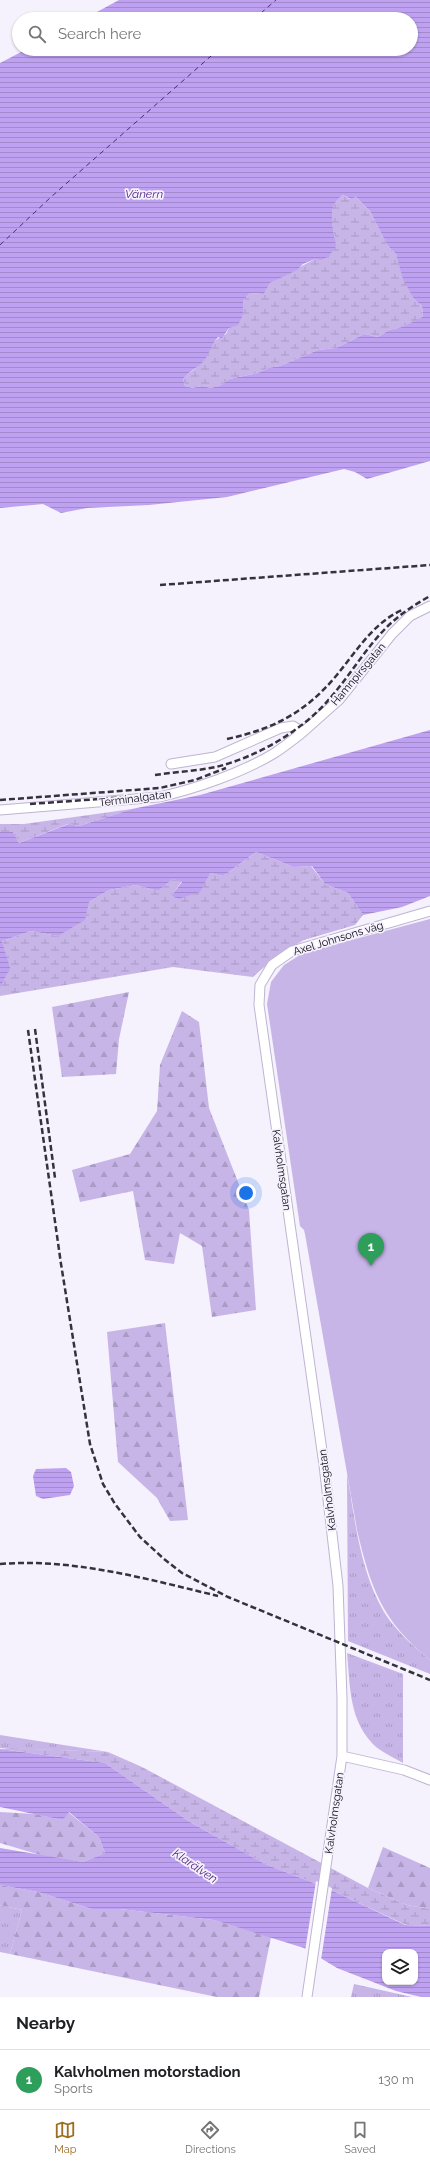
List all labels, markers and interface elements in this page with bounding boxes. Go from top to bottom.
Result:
search box [12,12,418,56]
icon: search [26,23,48,45]
text: Search here [58,25,141,43]
water label: Vänern [125,187,163,201]
street label: Hamnpirsgatan [328,640,388,708]
street label: Terminalgatan [98,788,172,809]
street label: Axel Johnsons väg [292,919,385,958]
street label: Kalvholmsgatan [269,1129,294,1212]
your location [236,1183,256,1203]
pin: 1 [358,1233,384,1266]
street label: Kalvholmsgatan [316,1448,339,1531]
street label: Kalvholmsgatan [322,1772,347,1855]
water label: Klarälven [170,1846,220,1886]
map controls [382,1949,418,1985]
button: layers [382,1949,418,1985]
text: Nearby [16,2013,75,2033]
text: Kalvholmen motorstadion [54,2063,241,2081]
text: 1 [26,2072,32,2087]
text: 130 m [378,2072,414,2087]
text: Sports [54,2081,93,2096]
tab: Map [54,2119,77,2156]
tab: Directions [185,2119,236,2156]
tab: Saved [344,2119,376,2156]

